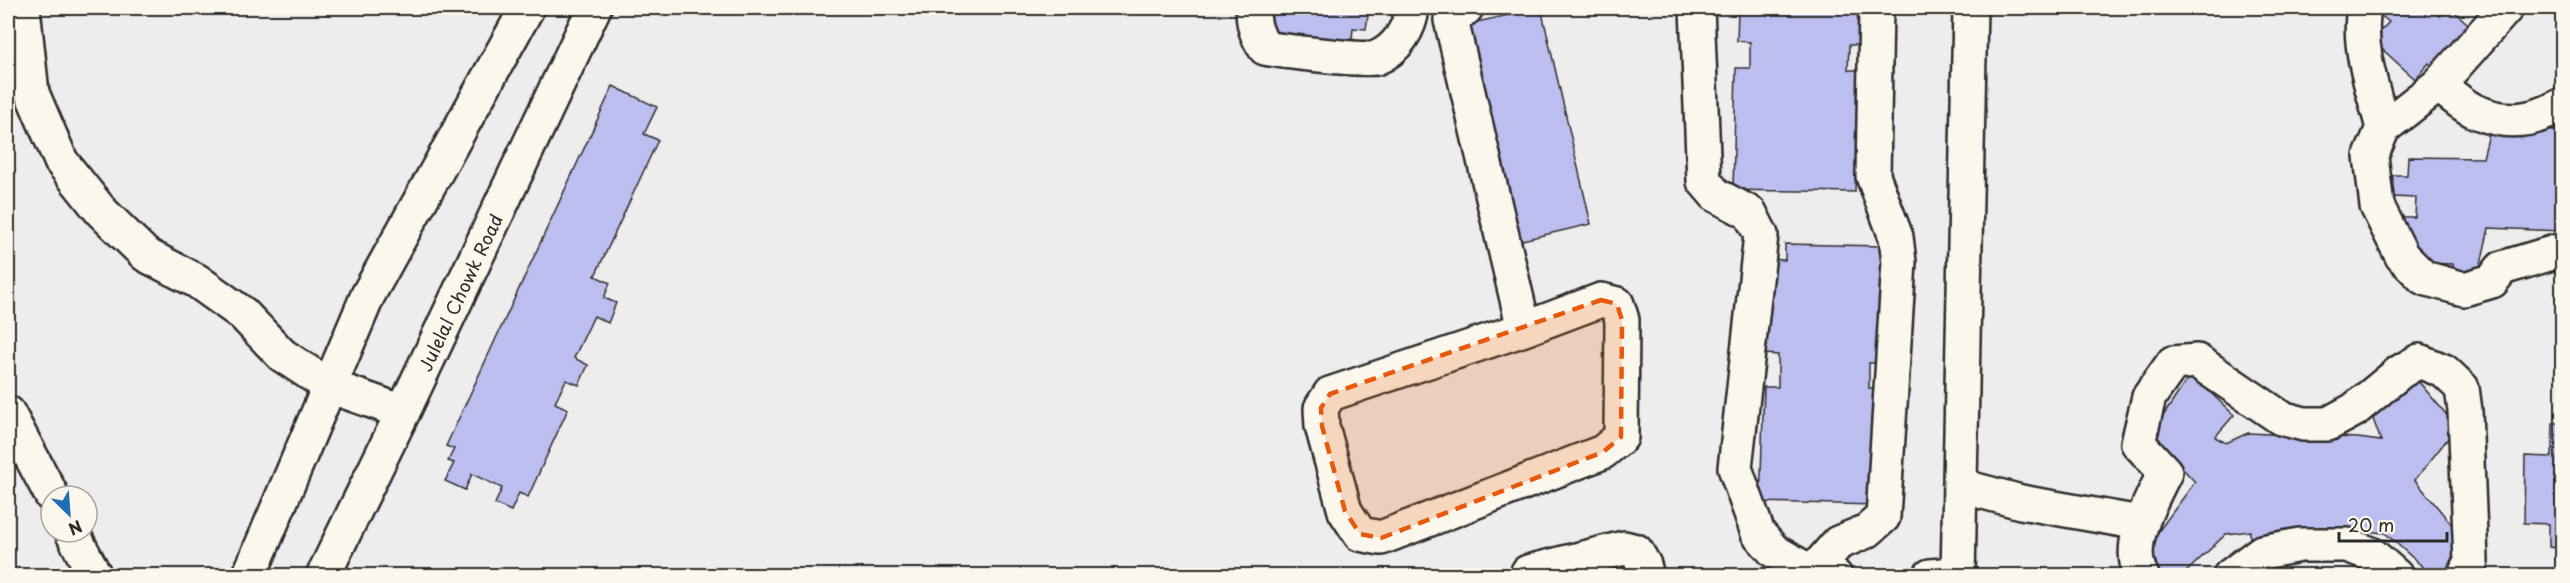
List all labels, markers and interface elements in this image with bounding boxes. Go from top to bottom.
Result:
street label: Julelal Chowk Road [411,209,508,375]
north arrow [39,484,99,544]
scale bar [2339,505,2447,543]
text: 20 m [2348,511,2394,538]
text: N [65,515,87,542]

